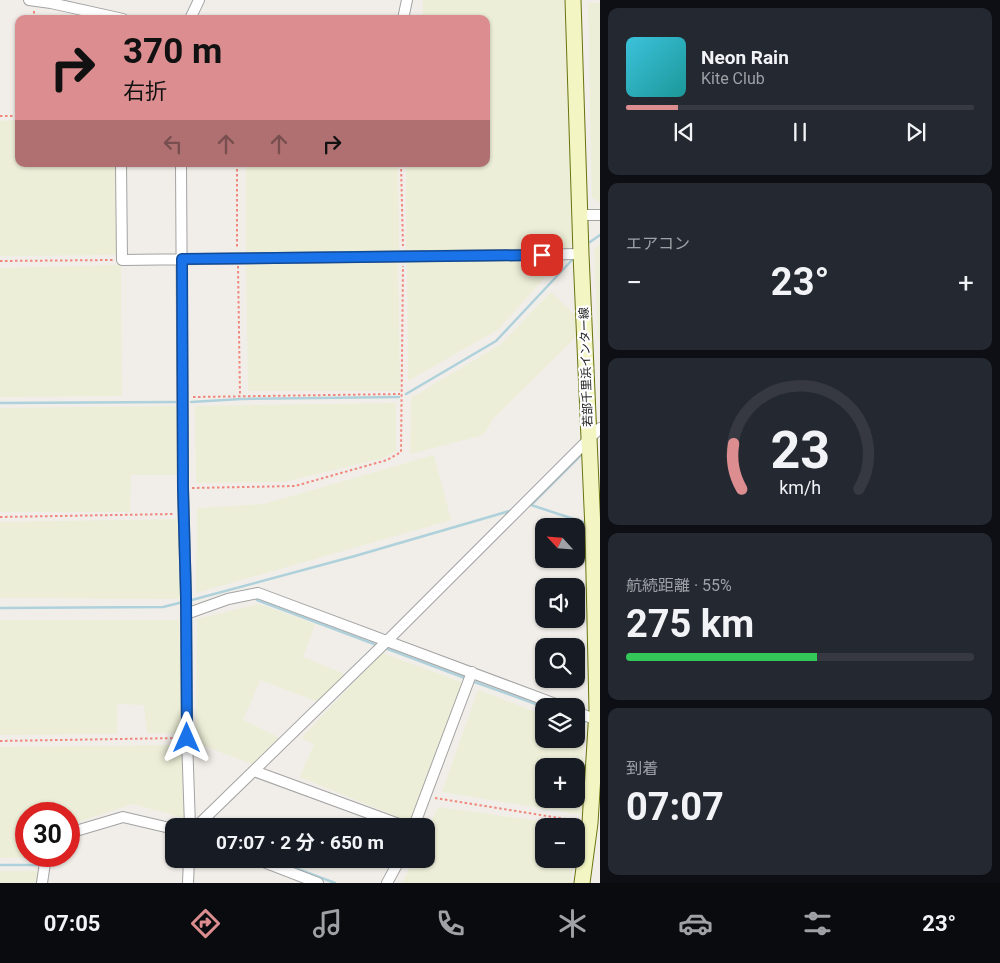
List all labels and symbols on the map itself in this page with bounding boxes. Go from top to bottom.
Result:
pin [521,234,563,276]
street label: 若部千里浜インター線 [577,307,595,427]
north arrow [535,518,585,568]
position arrow [160,711,212,763]
speed limit sign: 30 [15,802,80,867]

